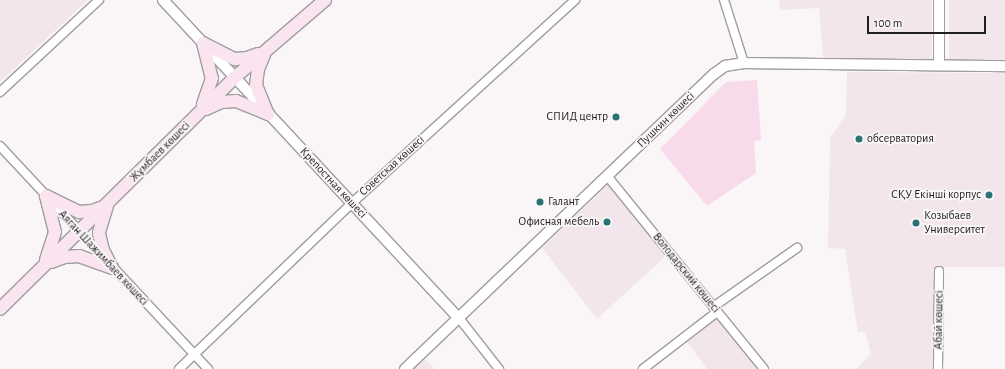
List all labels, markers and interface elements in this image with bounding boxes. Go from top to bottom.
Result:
scale bar [869,8,988,34]
text: 100 m [874,17,902,29]
street label: Пушкин көшесі [634,89,698,151]
place label: СПИД центр [546,110,608,124]
marker: СПИД центр [611,112,621,122]
street label: Жұмбаев көшесі [127,119,193,185]
place label: обсерватория [867,132,934,146]
street label: Советская көшесі [356,133,428,199]
marker: обсерватория [854,134,864,144]
street label: Крепостная көшесі [296,145,370,221]
place label: СҚУ Екінші корпус [891,188,981,202]
marker: СҚУ Екінші корпус [984,190,994,200]
place label: Галант [548,195,579,209]
marker: Галант [535,197,545,207]
street label: Аяган Шажимбаев көшесі [55,207,151,309]
place label: Козыбаев Университет [924,209,985,237]
place label: Офисная мебель [518,215,599,229]
marker: Офисная мебель [602,217,612,227]
marker: Козыбаев Университет [911,218,921,228]
street label: Володарский көшесі [649,230,723,316]
street label: Абай көшесі [931,290,947,350]

